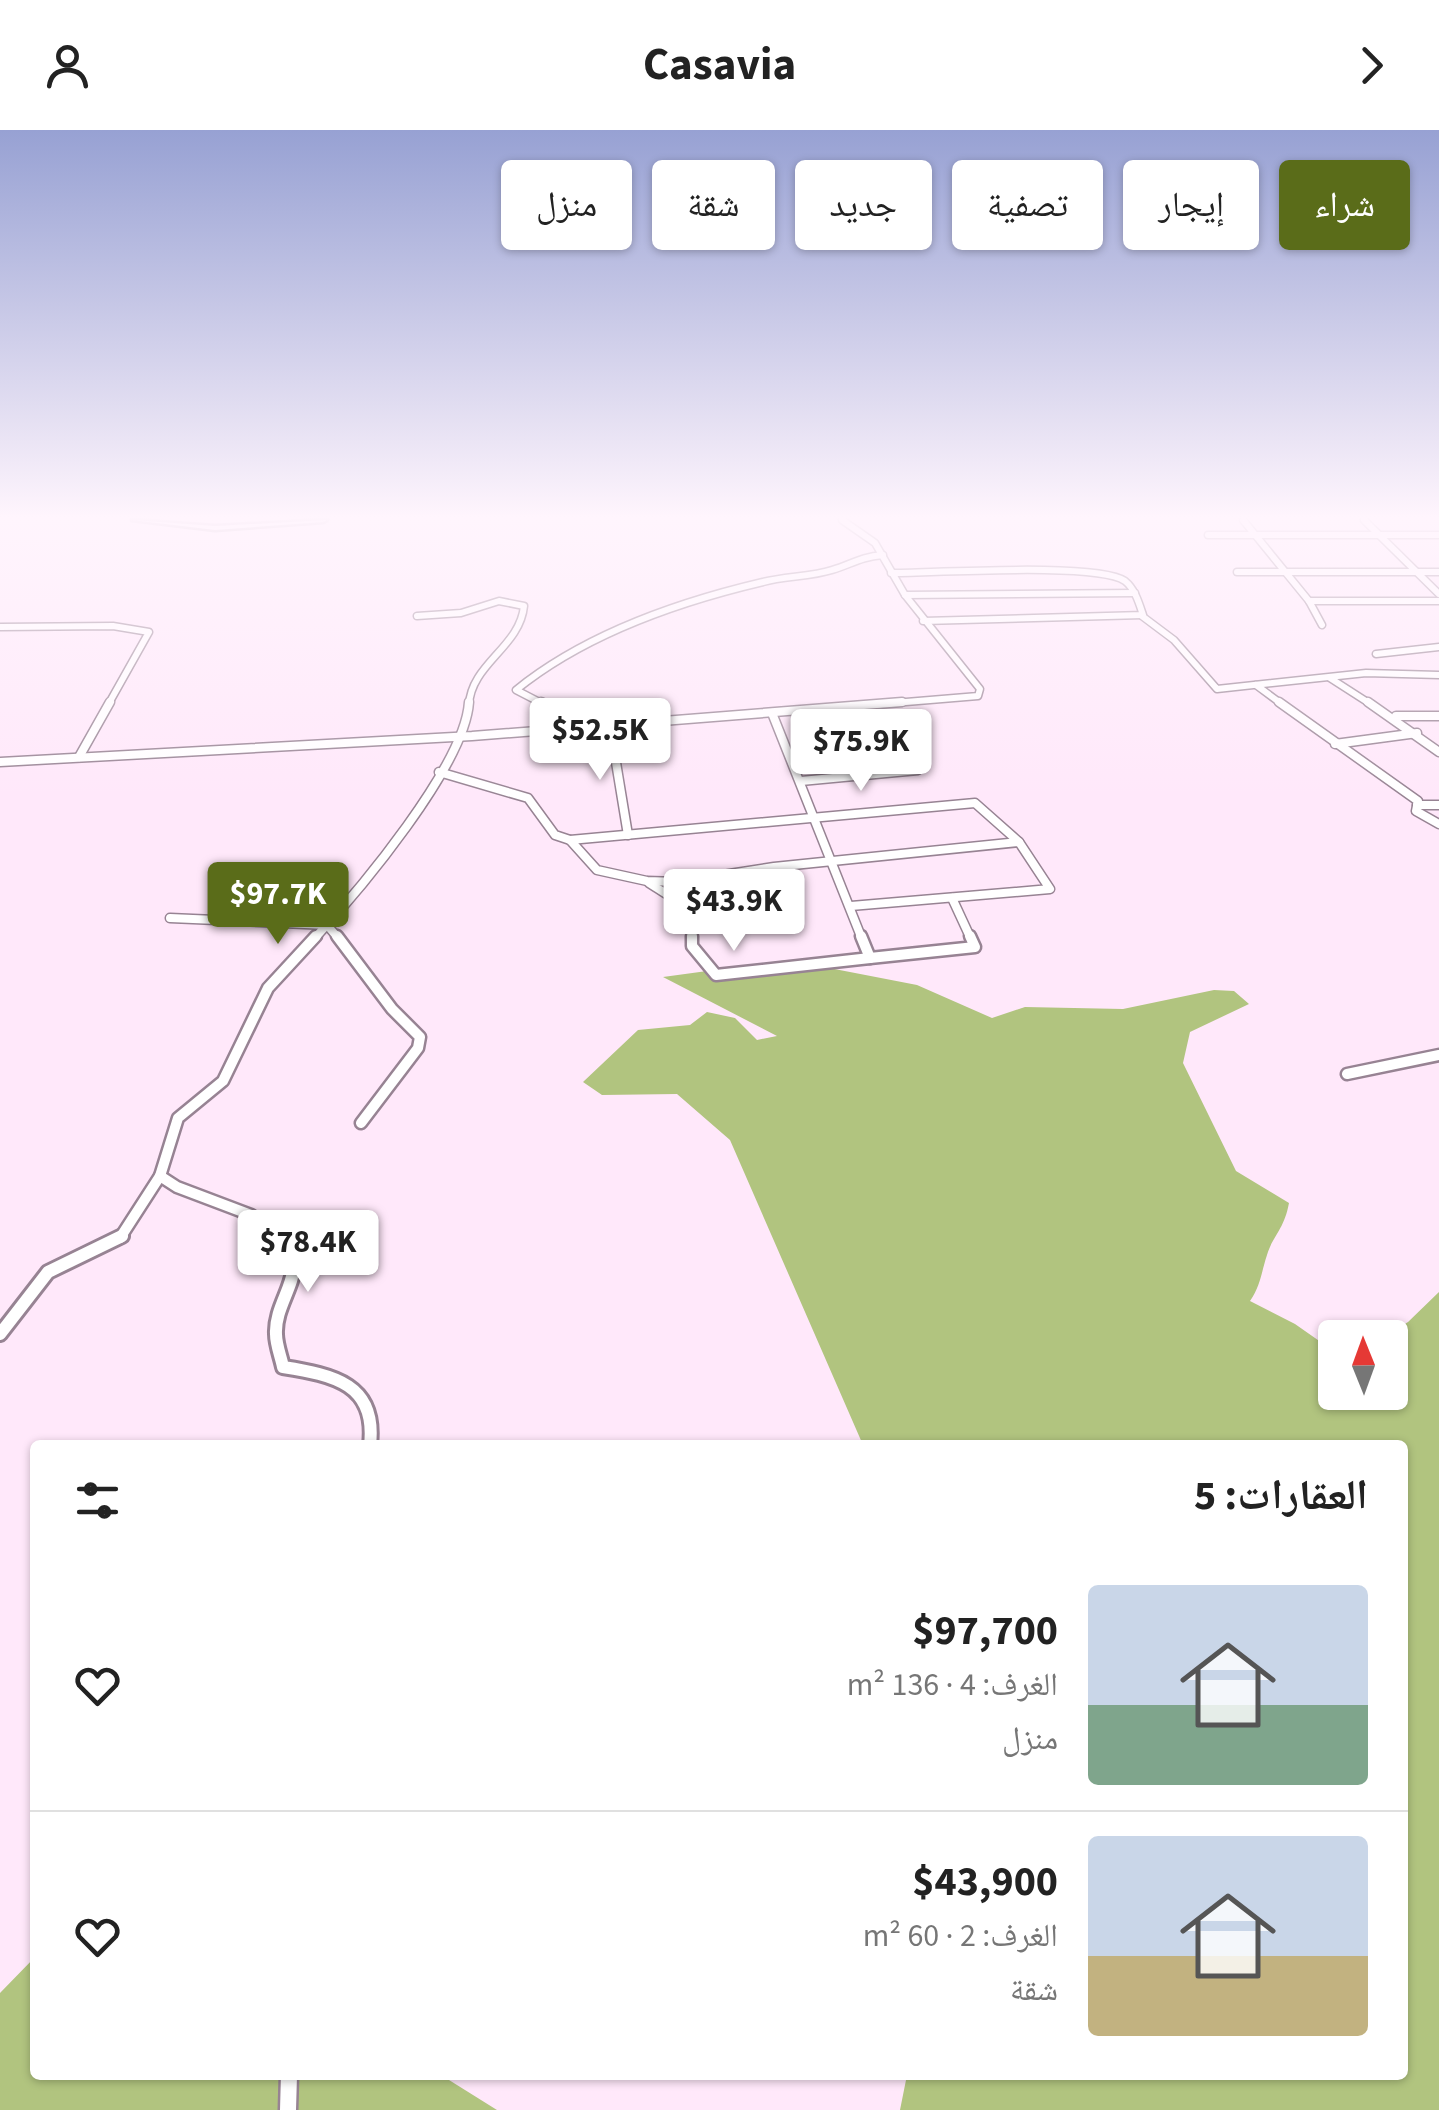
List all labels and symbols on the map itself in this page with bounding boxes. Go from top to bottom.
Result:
pin: $52.5K [519,698,681,783]
pin: $75.9K [780,709,942,794]
pin: $97.7K [197,862,359,947]
pin: $43.9K [653,869,815,954]
pin: $78.4K [227,1210,389,1295]
north arrow [1318,1320,1408,1410]

